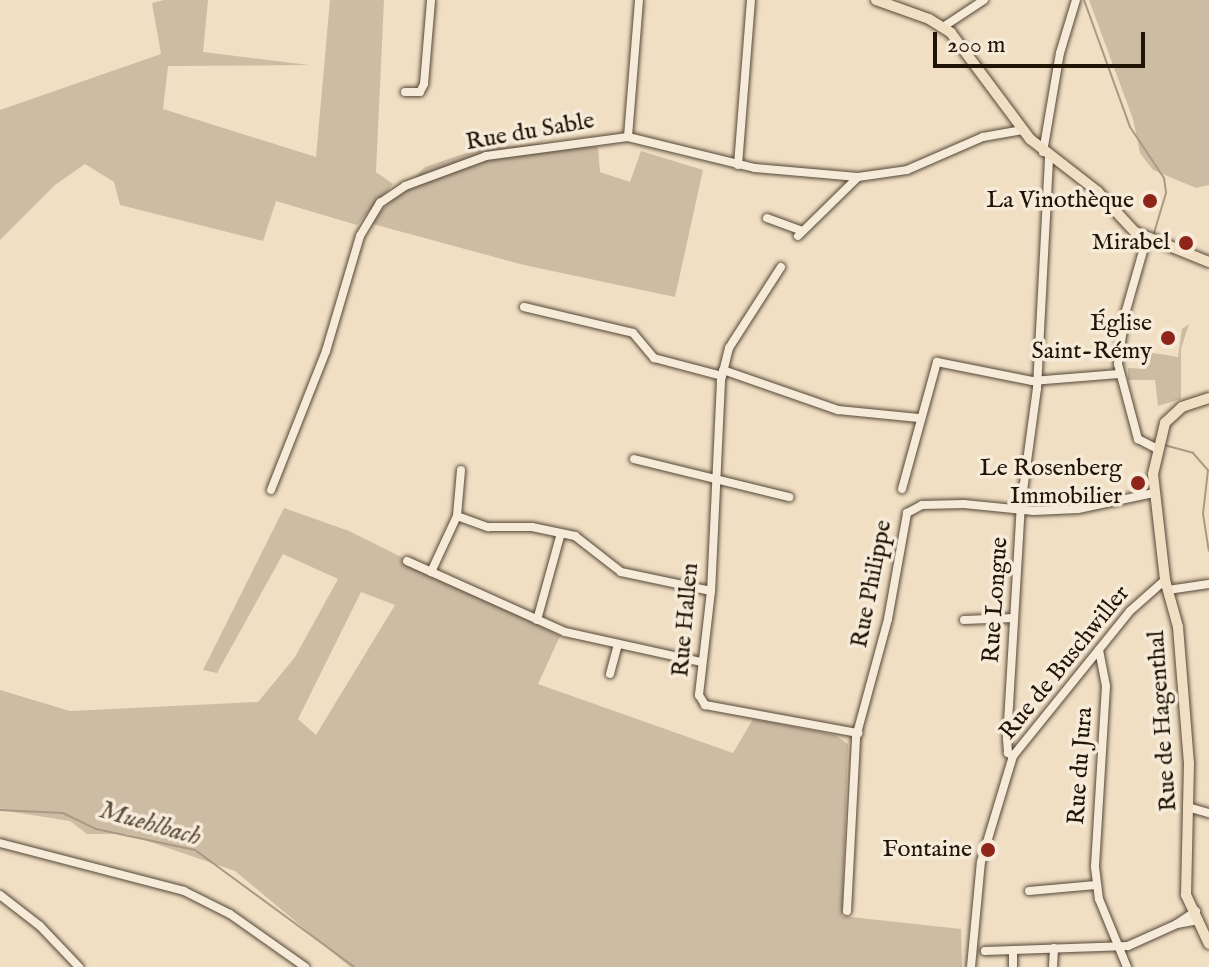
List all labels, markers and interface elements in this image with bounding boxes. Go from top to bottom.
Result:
scale bar [937,16,1149,66]
text: 200 m [947,30,1006,61]
street label: Rue du Sable [463,107,597,157]
place label: La Vinothèque [986,187,1134,215]
marker: La Vinothèque [1141,192,1159,210]
place label: Mirabel [1091,229,1170,257]
marker: Mirabel [1177,234,1195,252]
place label: Église Saint-Rémy [1031,310,1152,366]
marker: Église Saint-Rémy [1159,329,1177,347]
place label: Le Rosenberg Immobilier [980,455,1122,511]
marker: Le Rosenberg Immobilier [1129,474,1147,492]
street label: Rue Philippe [845,518,899,650]
street label: Rue Longue [977,536,1015,664]
street label: Rue Hallen [667,562,705,678]
street label: Rue de Buschwiller [994,580,1136,746]
street label: Rue de Hagenthal [1142,629,1184,813]
street label: Rue du Jura [1063,706,1099,826]
water label: Muehlbach [96,795,204,853]
place label: Fontaine [883,836,972,864]
marker: Fontaine [979,841,997,859]

